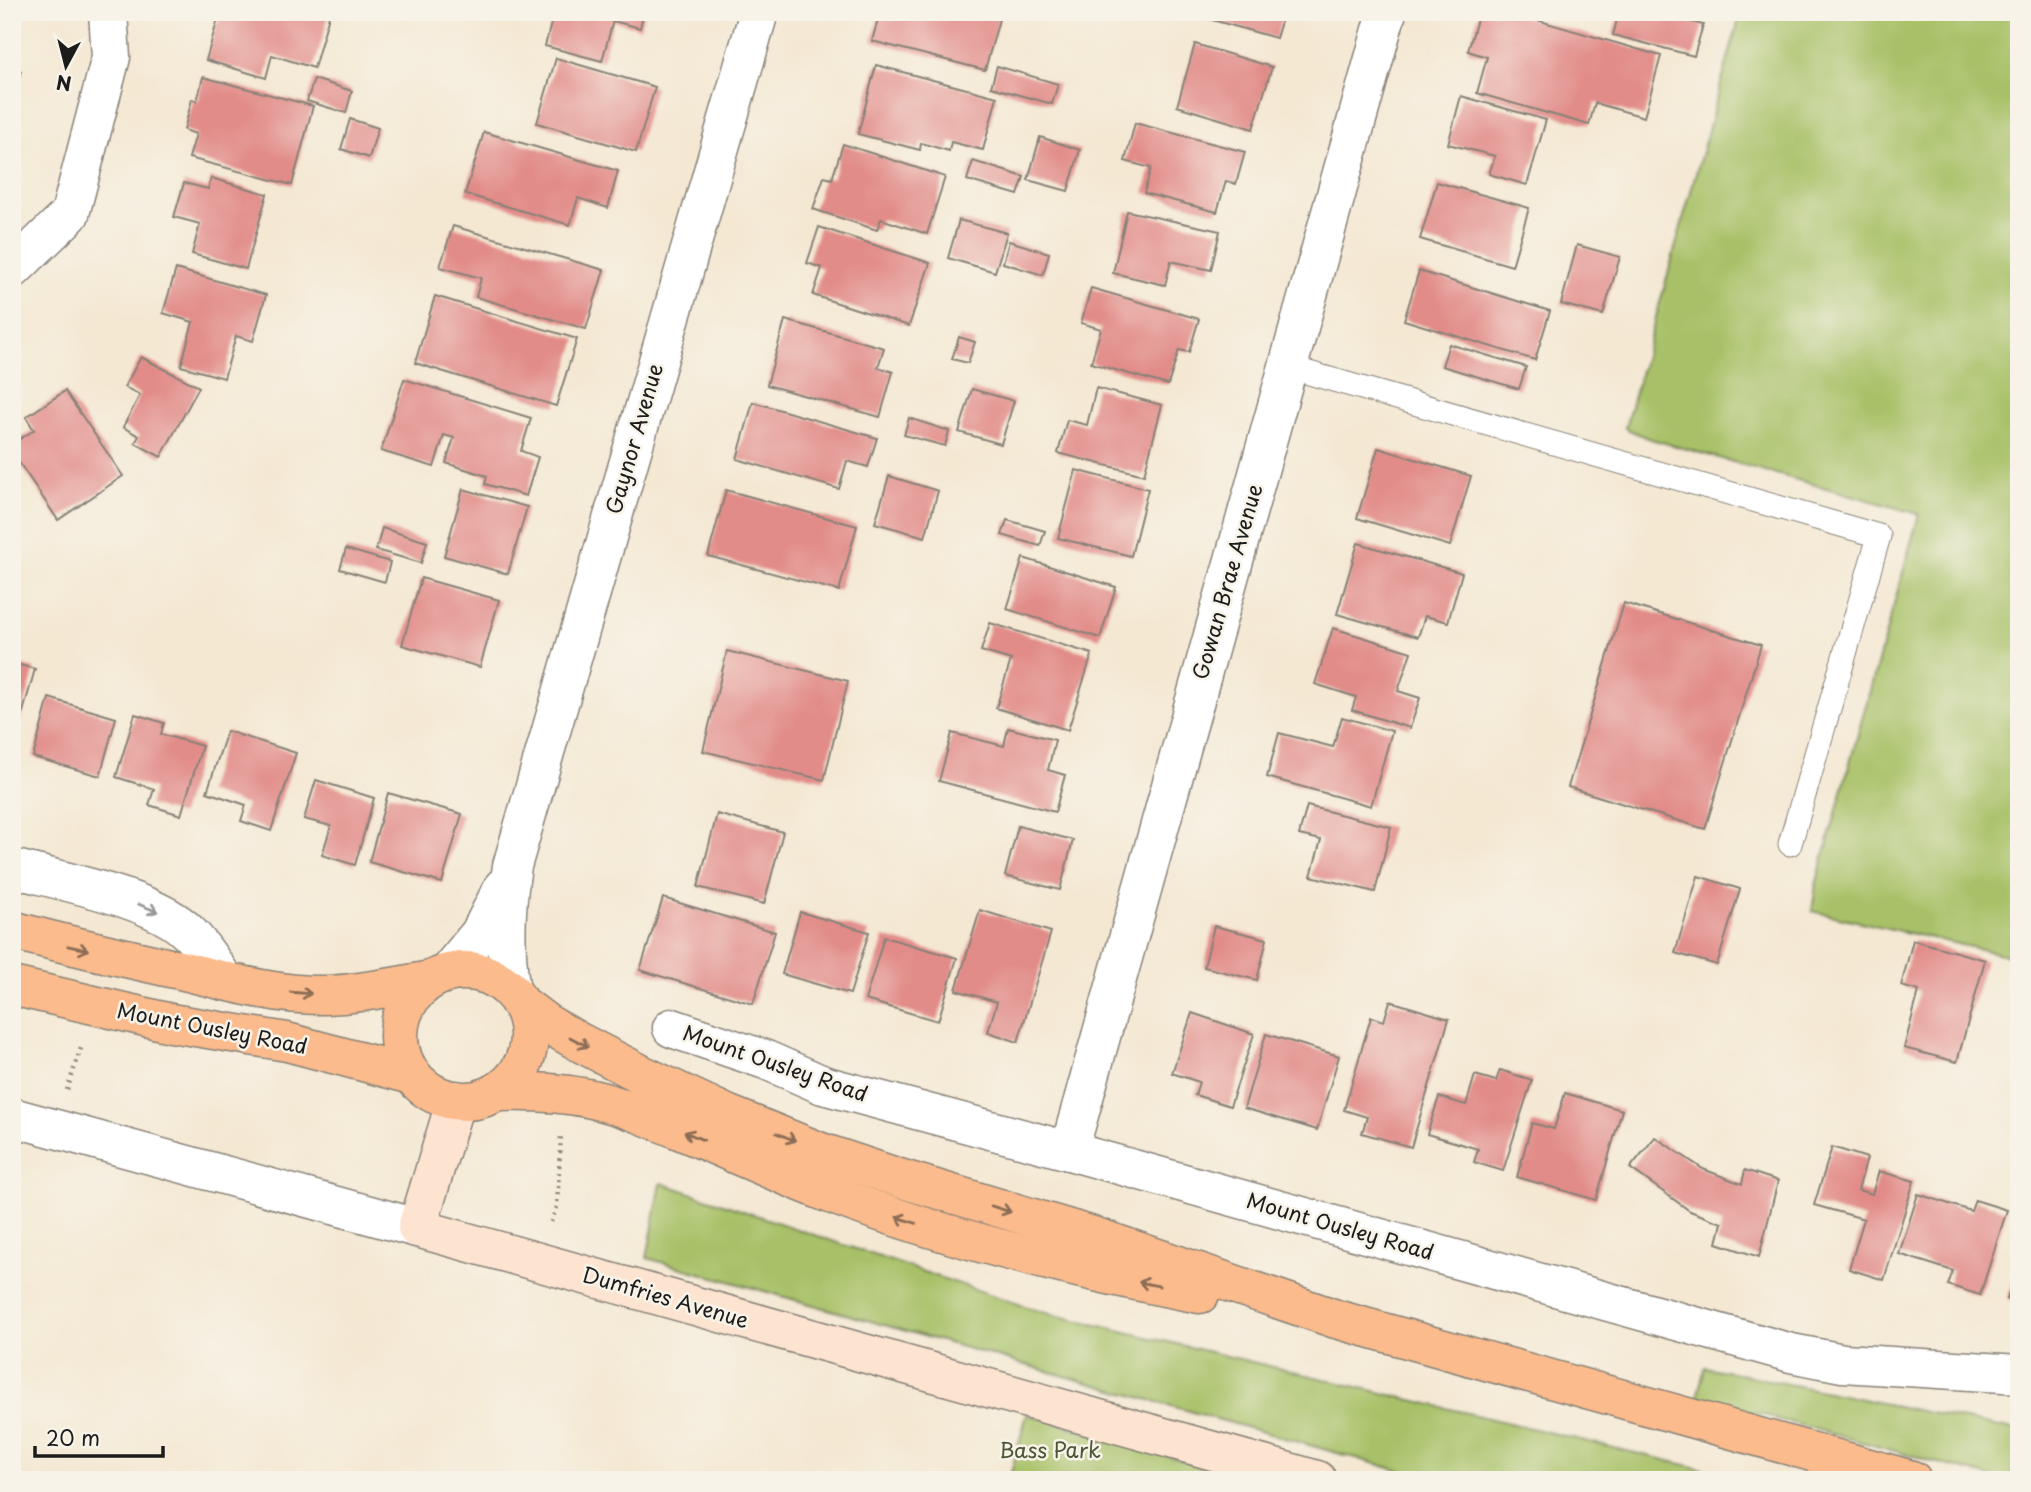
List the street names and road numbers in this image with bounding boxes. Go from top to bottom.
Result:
street label: Gaynor Avenue [596,359,670,517]
street label: Gowan Brae Avenue [1183,480,1269,683]
street label: Mount Ousley Road [114,993,310,1061]
street label: Mount Ousley Road [679,1015,872,1109]
street label: Mount Ousley Road [1243,1183,1438,1267]
street label: Dumfries Avenue [579,1257,753,1335]

